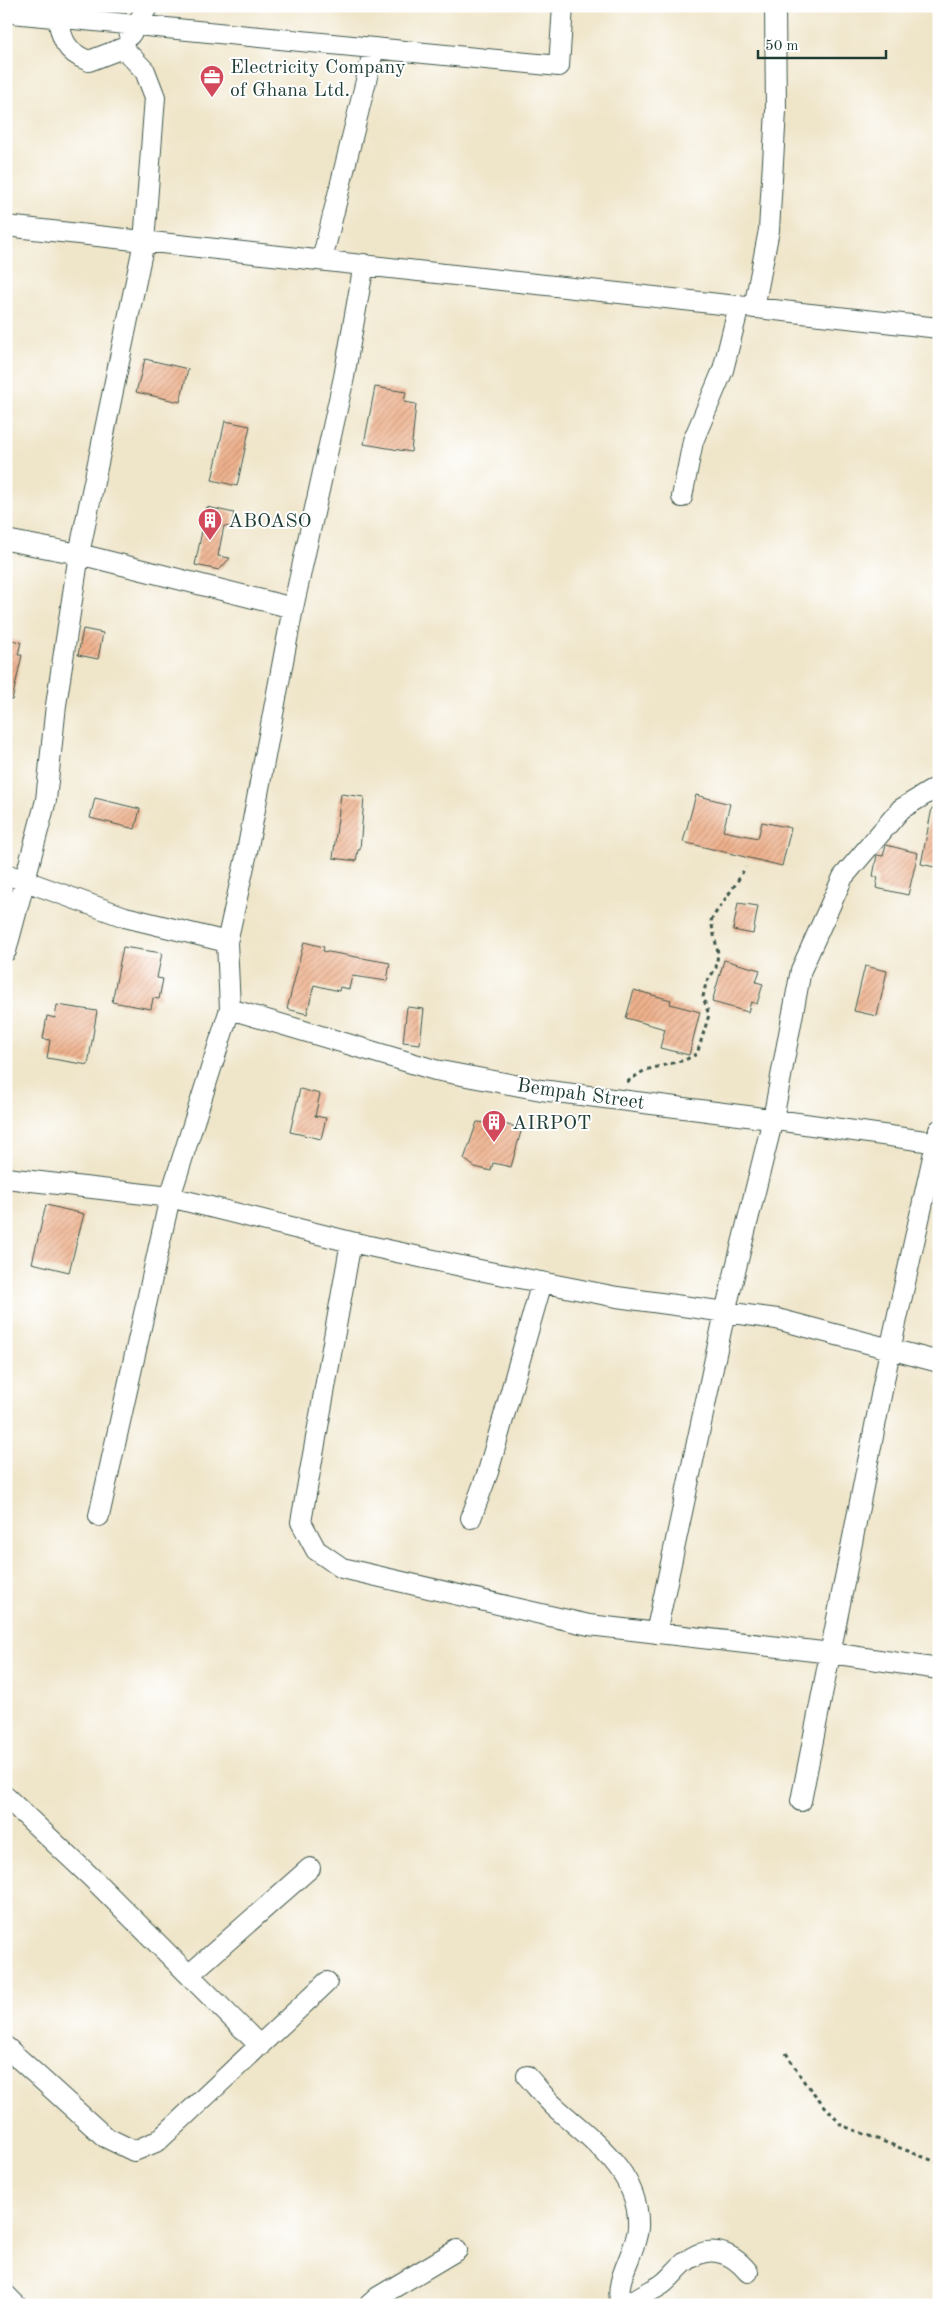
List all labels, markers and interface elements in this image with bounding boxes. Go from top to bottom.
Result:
scale bar [758,28,885,60]
text: 50 m [765,39,799,54]
place label: Electricity Company of Ghana Ltd. [230,58,406,101]
office icon: Electricity Company of Ghana Ltd. [199,64,225,98]
building icon: ABOASO [197,507,223,541]
place label: ABOASO [228,512,312,532]
street label: Bempah Street [516,1076,646,1114]
building icon: AIRPOT [481,1109,507,1143]
place label: AIRPOT [512,1114,591,1134]

